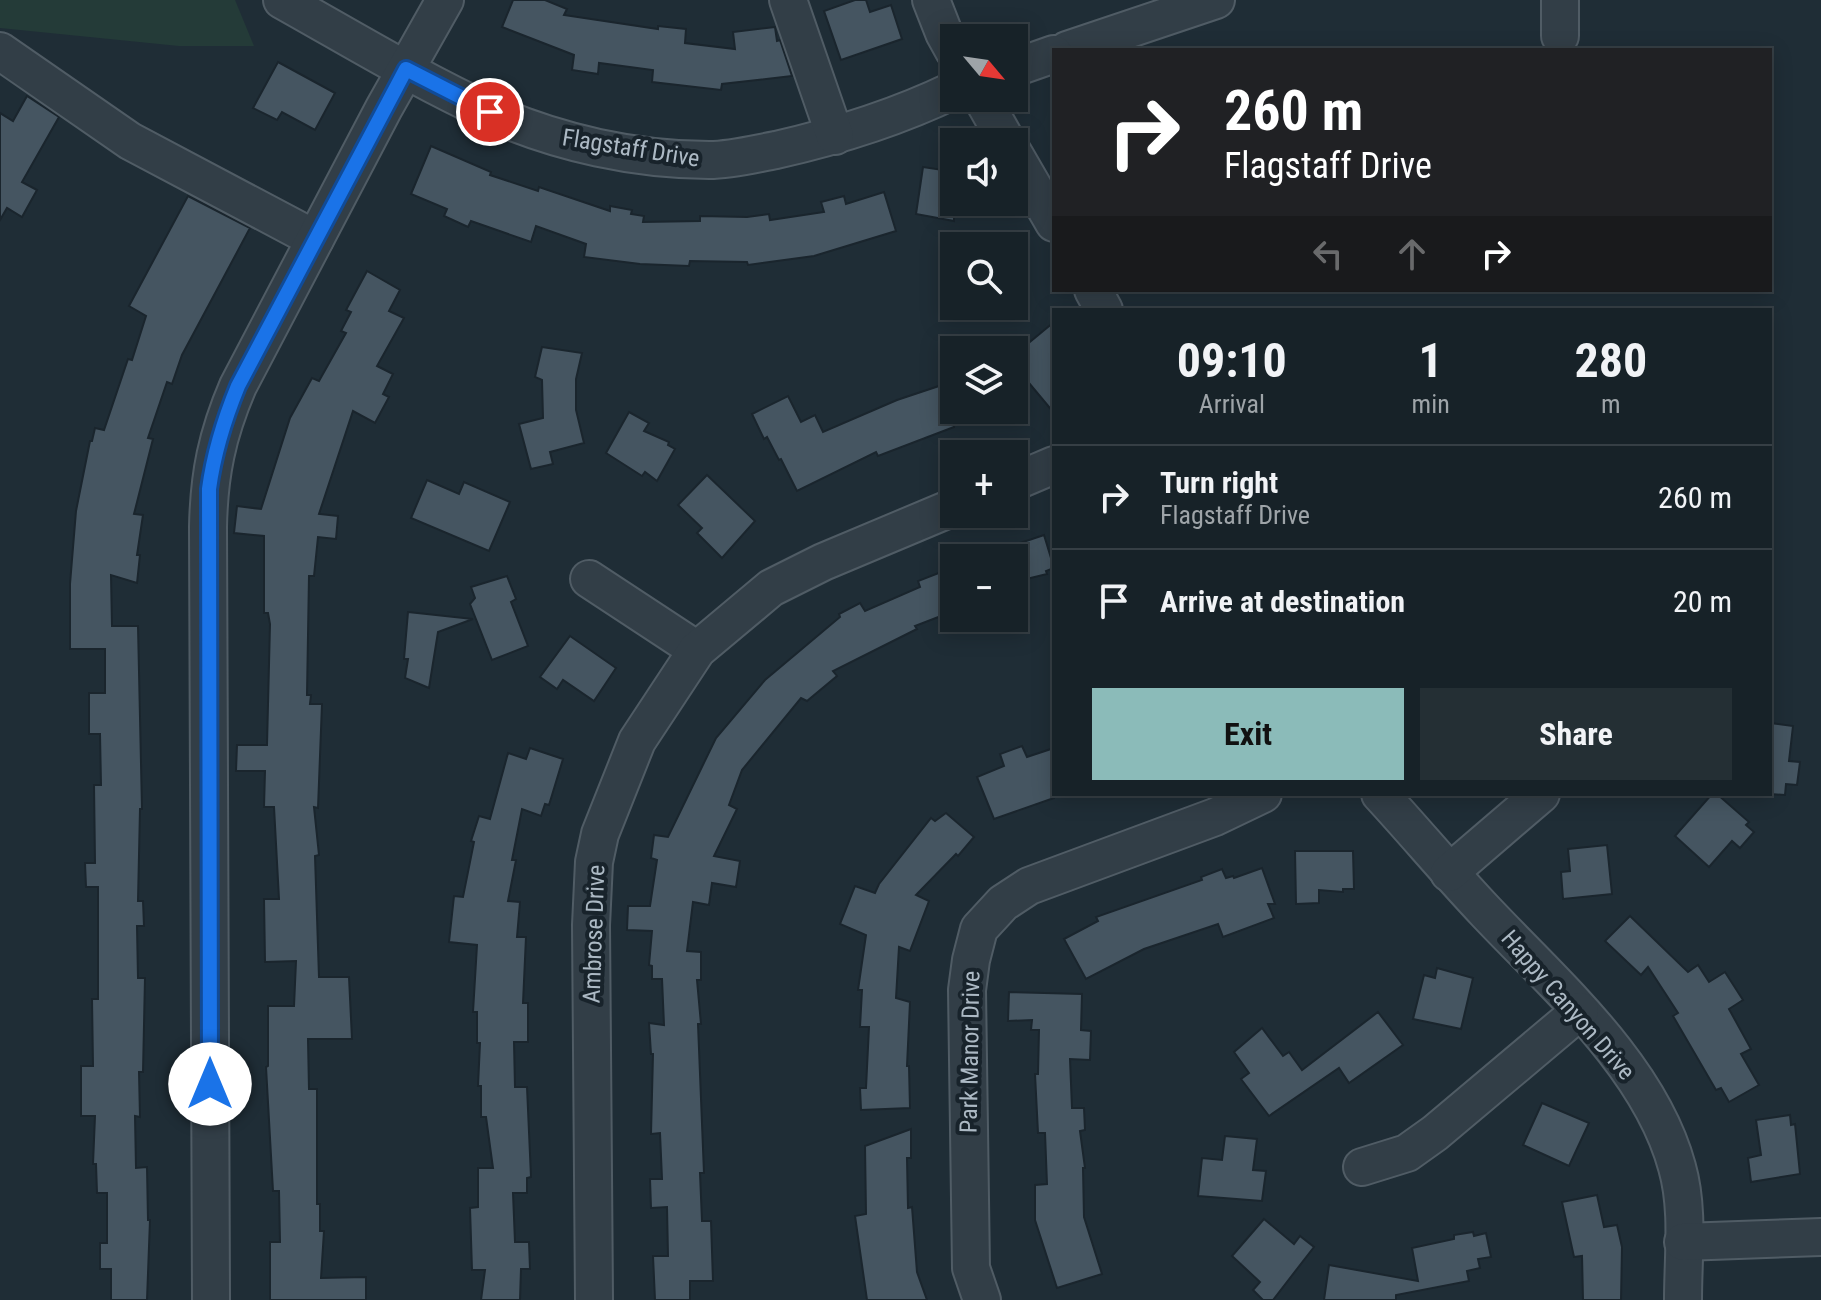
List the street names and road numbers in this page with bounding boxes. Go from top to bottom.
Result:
street label: Flagstaff Drive [560,123,702,173]
street label: Ambrose Drive [578,864,610,1004]
street label: Happy Canyon Drive [1495,924,1641,1086]
street label: Park Manor Drive [955,971,985,1133]

